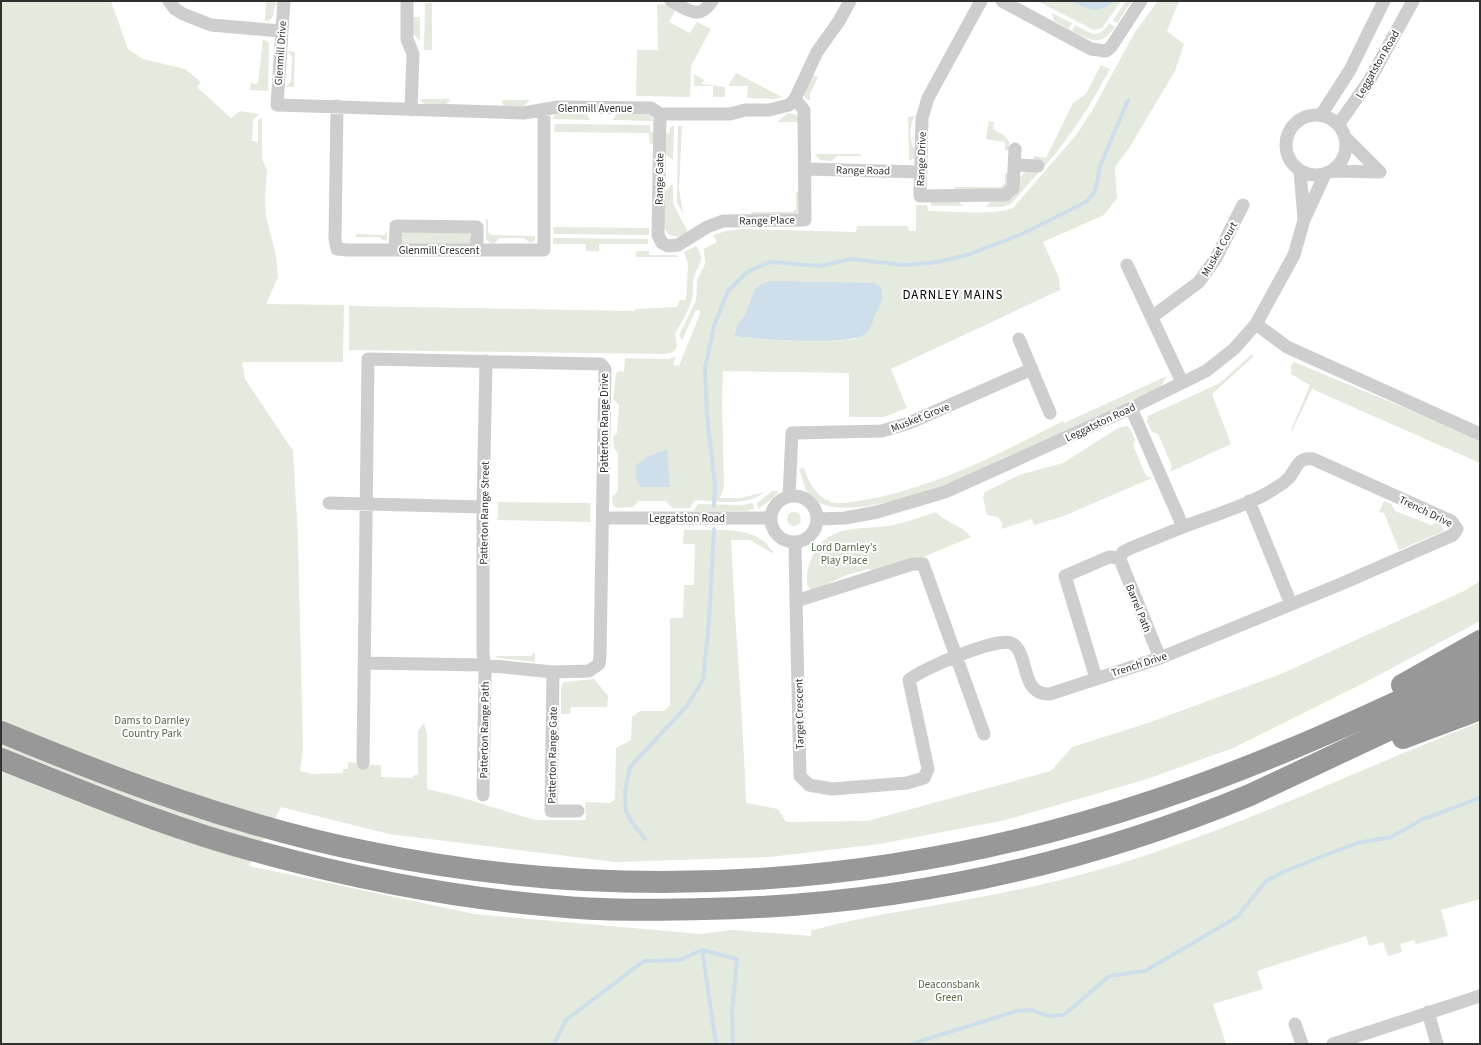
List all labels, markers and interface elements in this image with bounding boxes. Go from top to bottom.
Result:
street label: Glenmill Drive [271,20,290,86]
street label: Leggatston Road [1352,27,1403,101]
street label: Glenmill Avenue [558,101,633,116]
street label: Range Drive [913,131,930,187]
street label: Range Gate [652,152,667,205]
street label: Range Road [836,163,890,178]
street label: Range Place [739,213,795,228]
street label: Musket Court [1198,219,1241,279]
street label: Glenmill Crescent [399,243,480,258]
district label: DARNLEY MAINS [903,286,1003,304]
street label: Patterton Range Drive [597,373,612,473]
street label: Musket Grove [889,399,952,436]
street label: Leggatston Road [1063,400,1138,445]
street label: Patterton Range Street [476,461,493,565]
street label: Trench Drive [1397,492,1455,531]
street label: Leggatston Road [649,511,725,526]
park label: Lord Darnley's Play Place [811,540,877,568]
street label: Barrel Path [1122,582,1155,635]
street label: Trench Drive [1109,648,1169,681]
street label: Target Crescent [791,678,808,750]
street label: Patterton Range Path [476,681,493,779]
street label: Patterton Range Gate [544,706,561,804]
park label: Dams to Darnley Country Park [114,713,190,741]
park label: Deaconsbank Green [918,977,981,1005]

